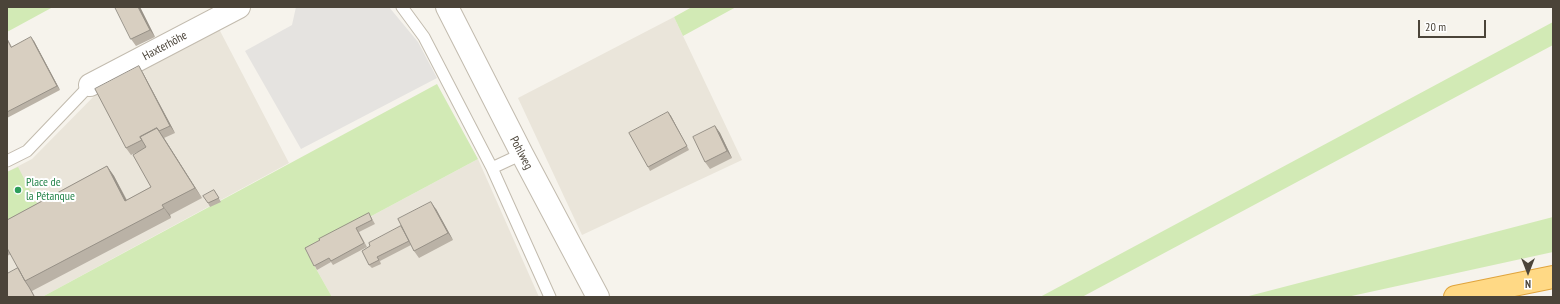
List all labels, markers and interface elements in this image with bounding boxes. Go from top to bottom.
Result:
scale bar [1420,12,1488,38]
text: 20 m [1425,19,1446,34]
street label: Haxterhöhe [140,28,190,64]
street label: Pohlweg [506,134,536,172]
place label: Place de la Pétanque [26,176,75,204]
marker: Place de la Pétanque [13,185,23,195]
north arrow [1508,252,1548,292]
text: N [1525,277,1531,291]

